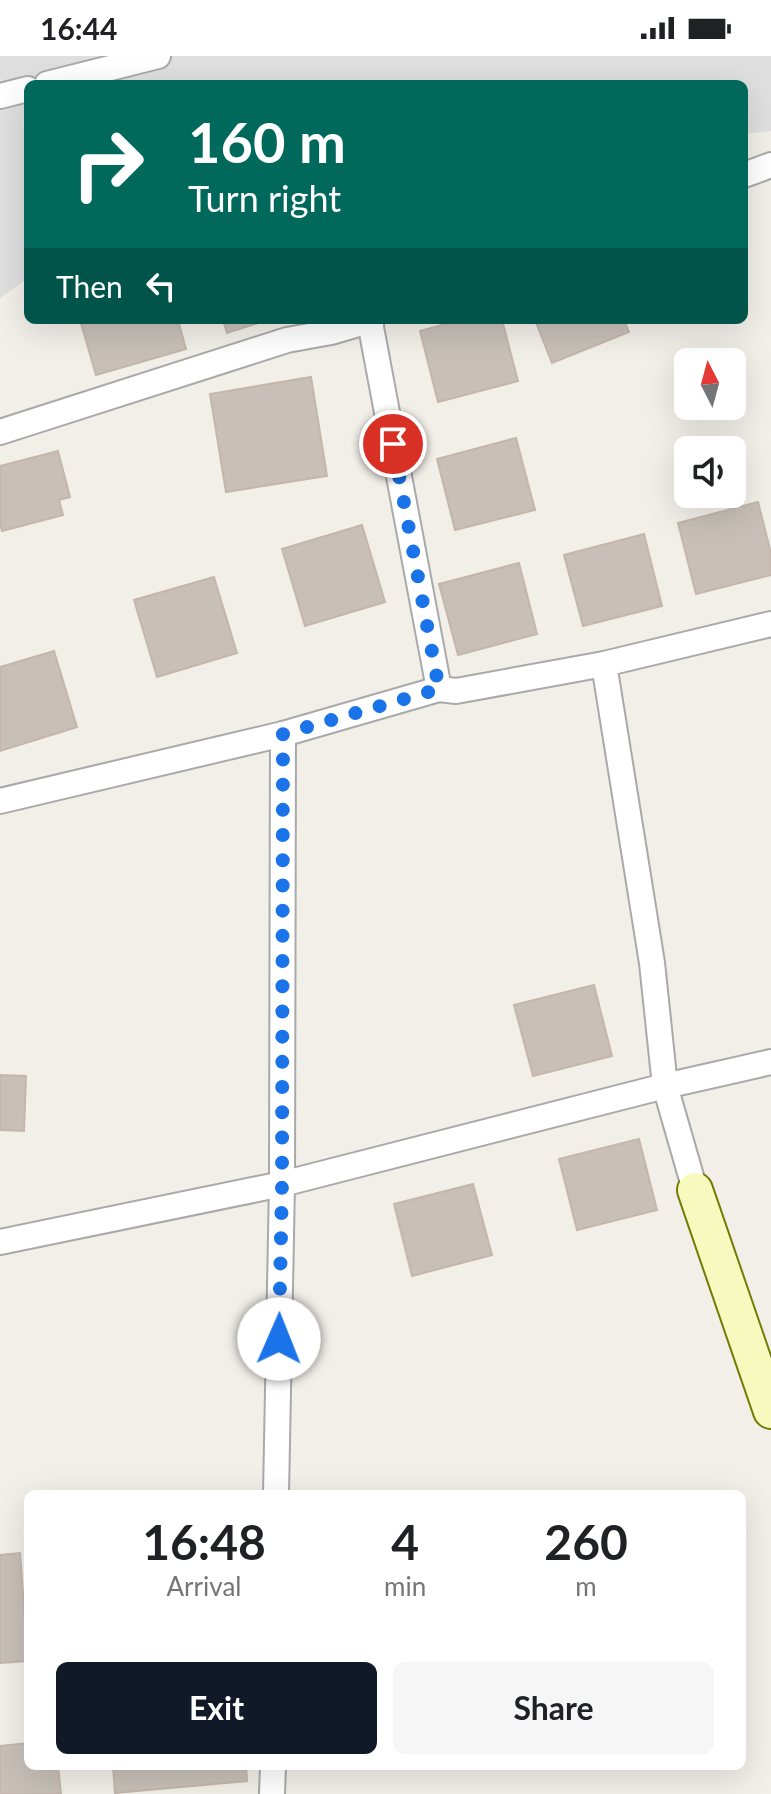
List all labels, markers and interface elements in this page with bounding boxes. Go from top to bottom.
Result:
text: 16:44 [40,10,117,46]
text: 160 m [188,108,346,175]
icon: right [56,112,160,216]
text: Turn right [188,176,341,220]
icon: left [139,264,183,308]
text: Then [56,268,123,304]
north arrow [674,348,746,420]
map controls [674,348,746,508]
pin [359,410,427,478]
icon: arrive [371,422,415,466]
button: sound [674,436,746,508]
position arrow [237,1297,321,1381]
text: 16:48 [142,1513,266,1570]
text: 4 [391,1513,419,1570]
text: 260 [544,1513,628,1570]
text: Arrival [167,1570,241,1602]
text: min [384,1570,426,1602]
text: m [575,1570,597,1602]
button: Exit [56,1662,377,1754]
button: Share [393,1662,714,1754]

